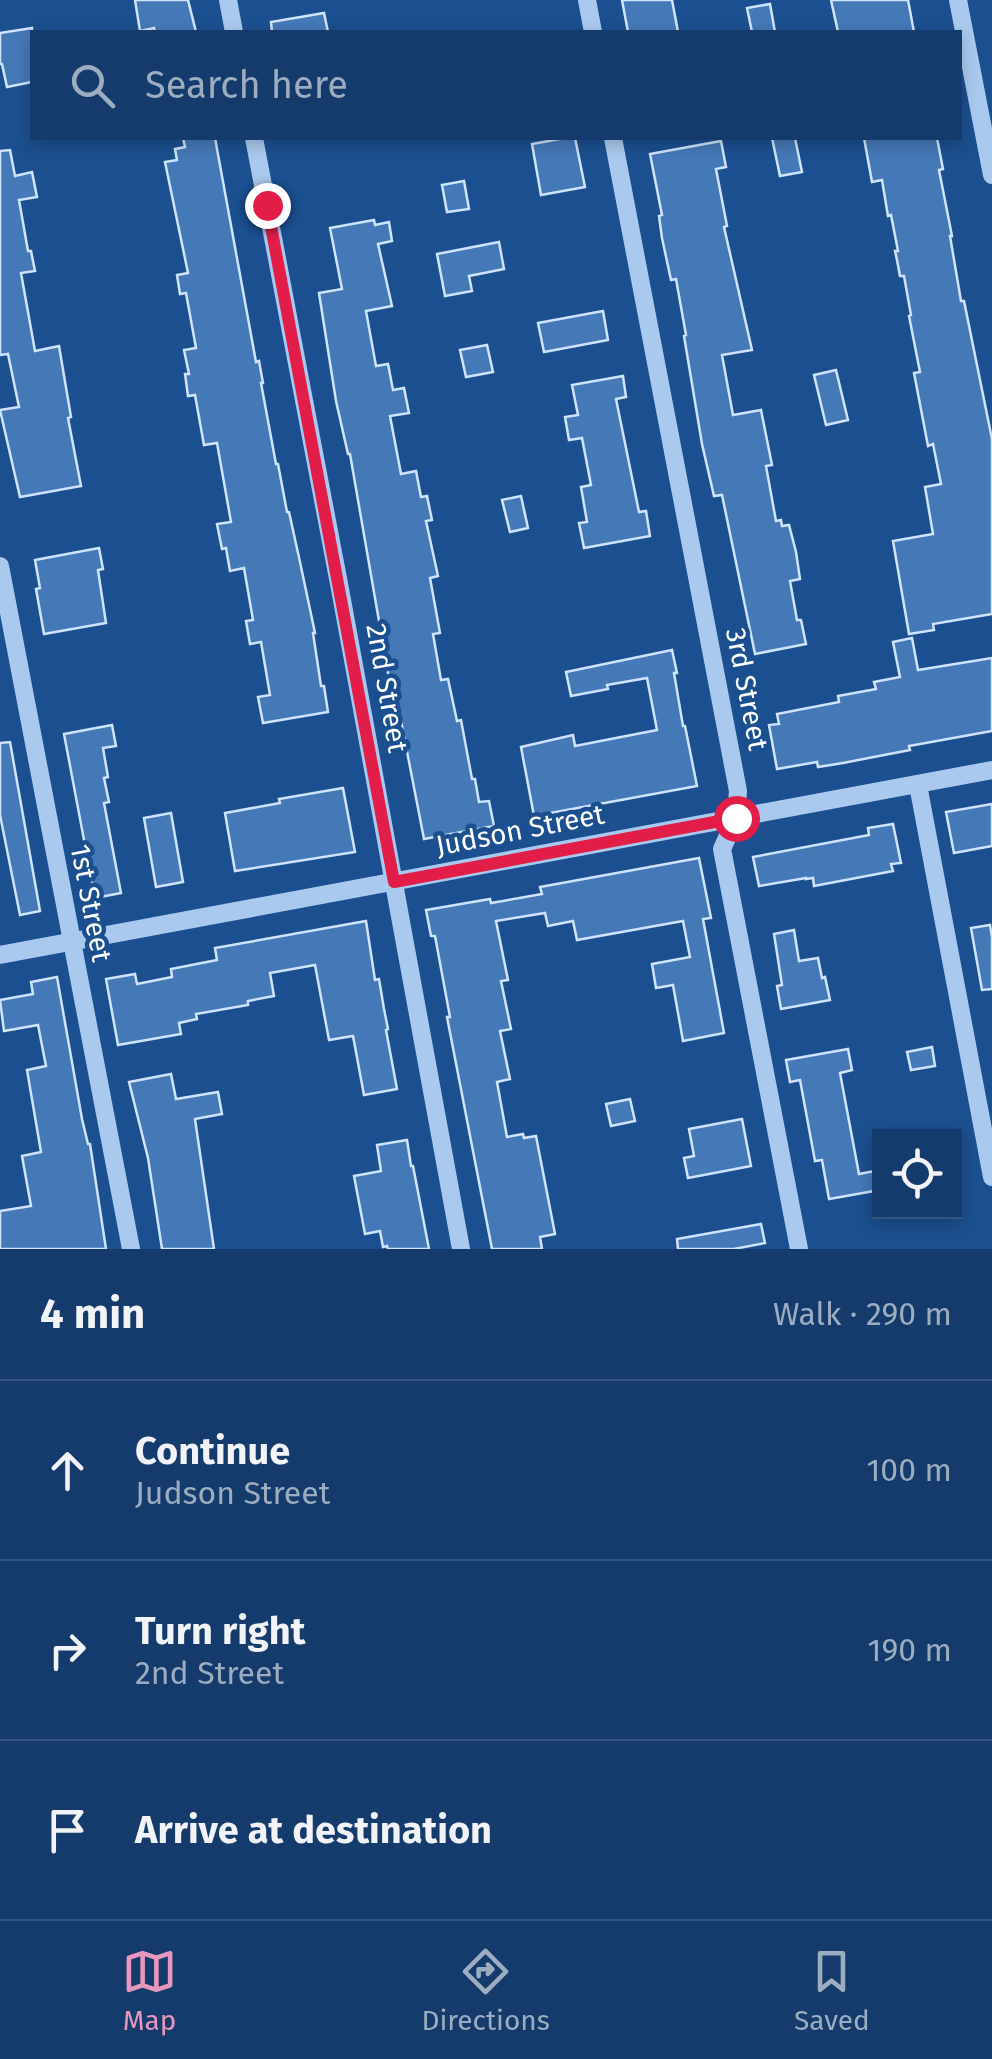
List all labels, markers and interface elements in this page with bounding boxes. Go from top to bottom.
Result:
search box [30,30,962,140]
icon: search [65,58,120,113]
text: Search here [145,62,348,108]
route end [245,183,291,229]
street label: 2nd Street [359,621,415,756]
street label: 3rd Street [719,625,775,754]
route start [714,796,760,842]
street label: Judson Street [433,797,608,862]
street label: 1st Street [63,842,119,965]
map controls [872,1129,962,1219]
button: locate [872,1129,962,1219]
text: 4 min [40,1289,145,1339]
text: Walk · 290 m [773,1295,952,1333]
text: Continue [135,1428,290,1474]
icon: ahead [40,1443,95,1498]
text: 100 m [867,1451,952,1489]
text: Judson Street [135,1474,330,1512]
text: Turn right [135,1608,305,1654]
icon: right [40,1623,95,1678]
text: 190 m [868,1631,952,1669]
text: 2nd Street [135,1654,284,1692]
icon: arrive [40,1803,95,1858]
text: Arrive at destination [135,1807,492,1853]
tab: Map [122,1944,177,2037]
tab: Directions [421,1944,550,2037]
tab: Saved [794,1944,870,2037]

